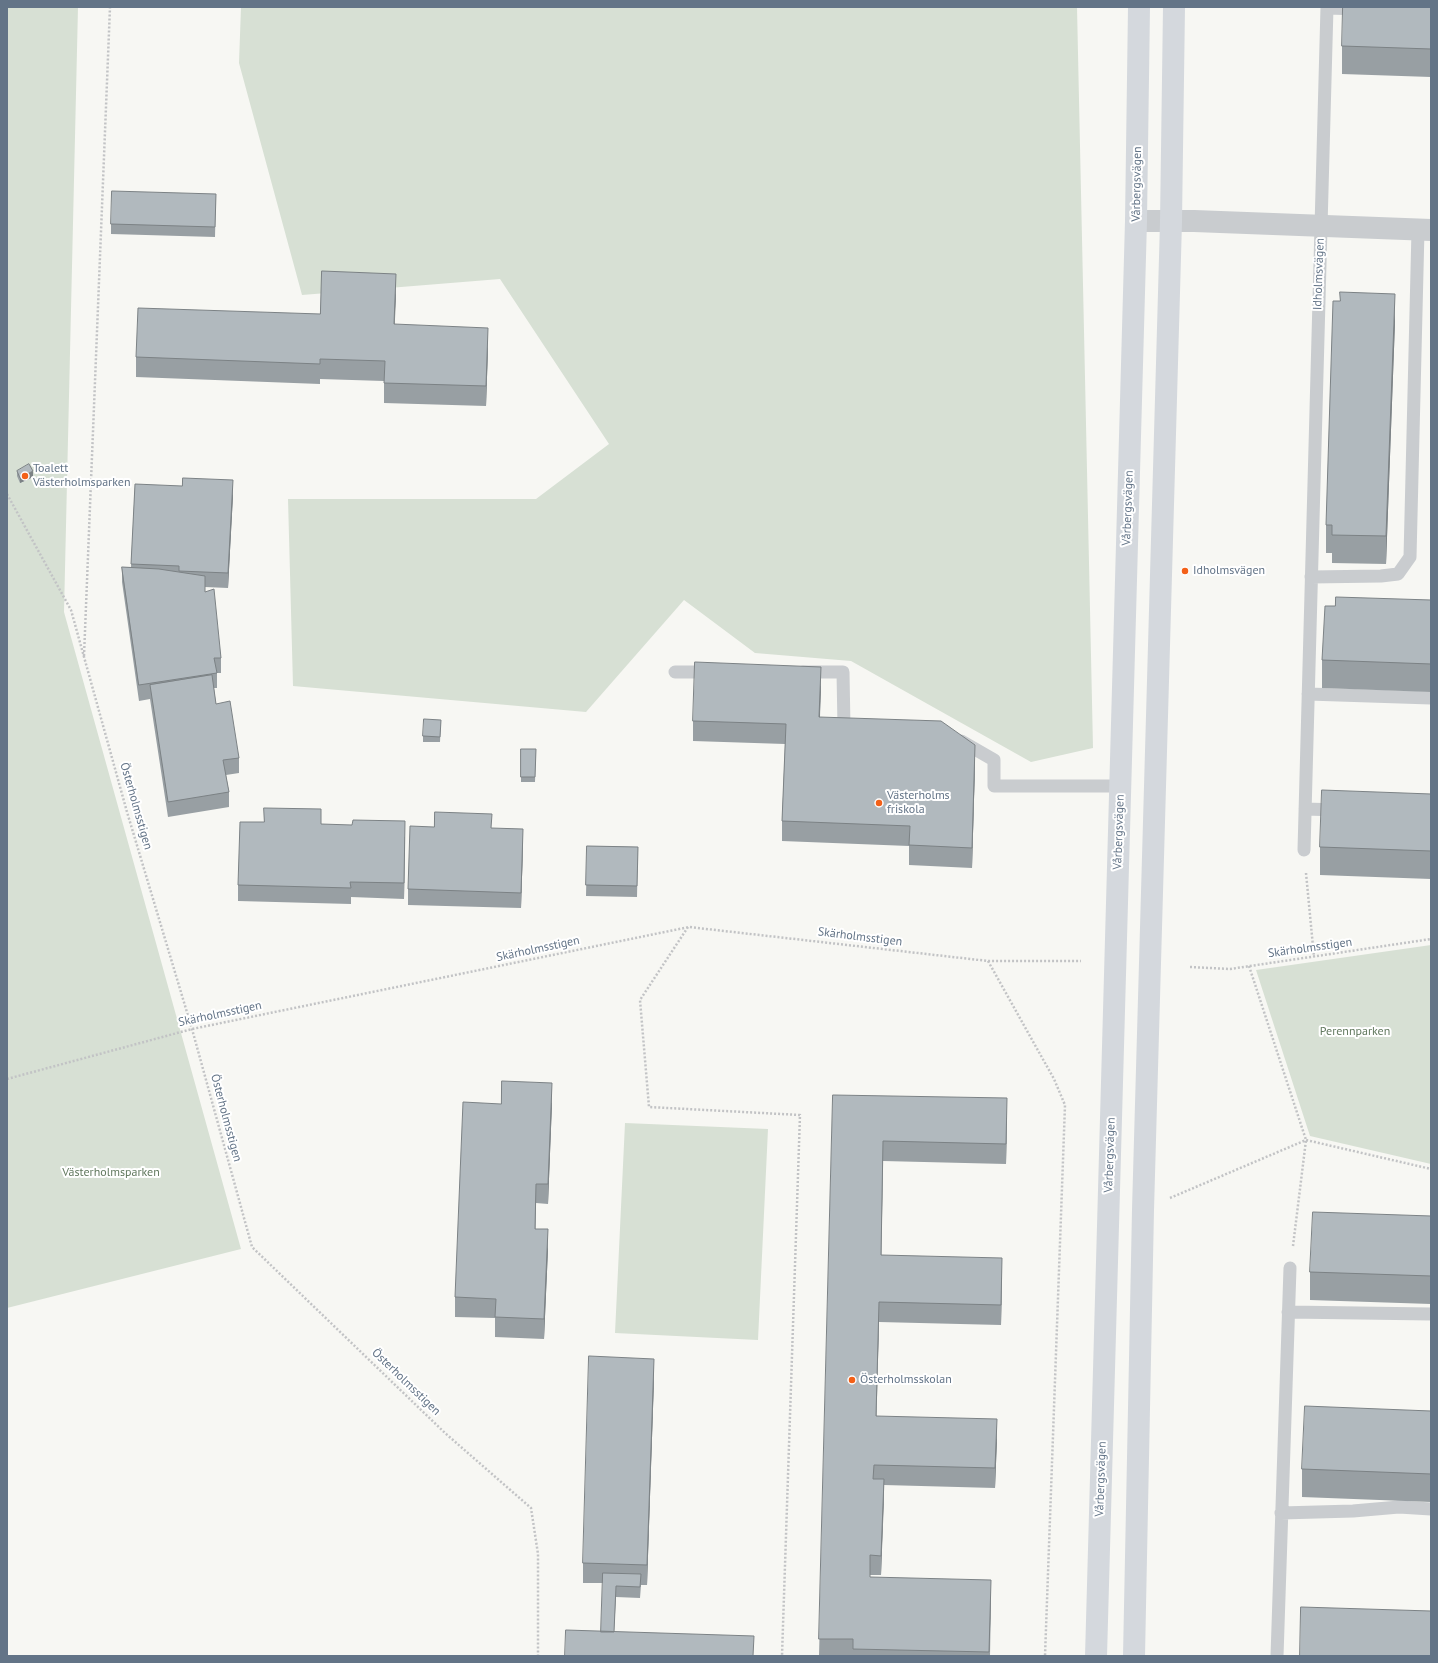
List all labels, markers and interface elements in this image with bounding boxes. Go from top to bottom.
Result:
street label: Vårbergsvägen [1129,146,1145,222]
street label: Idholmsvägen [1311,238,1327,310]
place label: Toalett Västerholmsparken [33,462,130,490]
street label: Vårbergsvägen [1119,470,1137,546]
marker: Toalett Västerholmsparken [20,471,30,481]
place label: Idholmsvägen [1193,564,1265,578]
marker: Idholmsvägen [1180,566,1190,576]
street label: Österholmsstigen [117,761,155,851]
place label: Västerholms friskola [887,789,950,817]
street label: Vårbergsvägen [1110,794,1128,870]
marker: Västerholms friskola [874,798,884,808]
street label: Skärholmsstigen [817,925,903,949]
street label: Skärholmsstigen [495,933,581,965]
street label: Skärholmsstigen [1267,935,1353,961]
street label: Skärholmsstigen [177,998,263,1030]
park label: Perennparken [1320,1025,1390,1039]
street label: Österholmsstigen [207,1073,245,1163]
street label: Vårbergsvägen [1101,1117,1119,1193]
park label: Västerholmsparken [62,1166,160,1180]
street label: Österholmsstigen [369,1346,443,1418]
place label: Österholmsskolan [860,1373,952,1387]
marker: Österholmsskolan [847,1375,857,1385]
street label: Vårbergsvägen [1092,1441,1110,1517]

